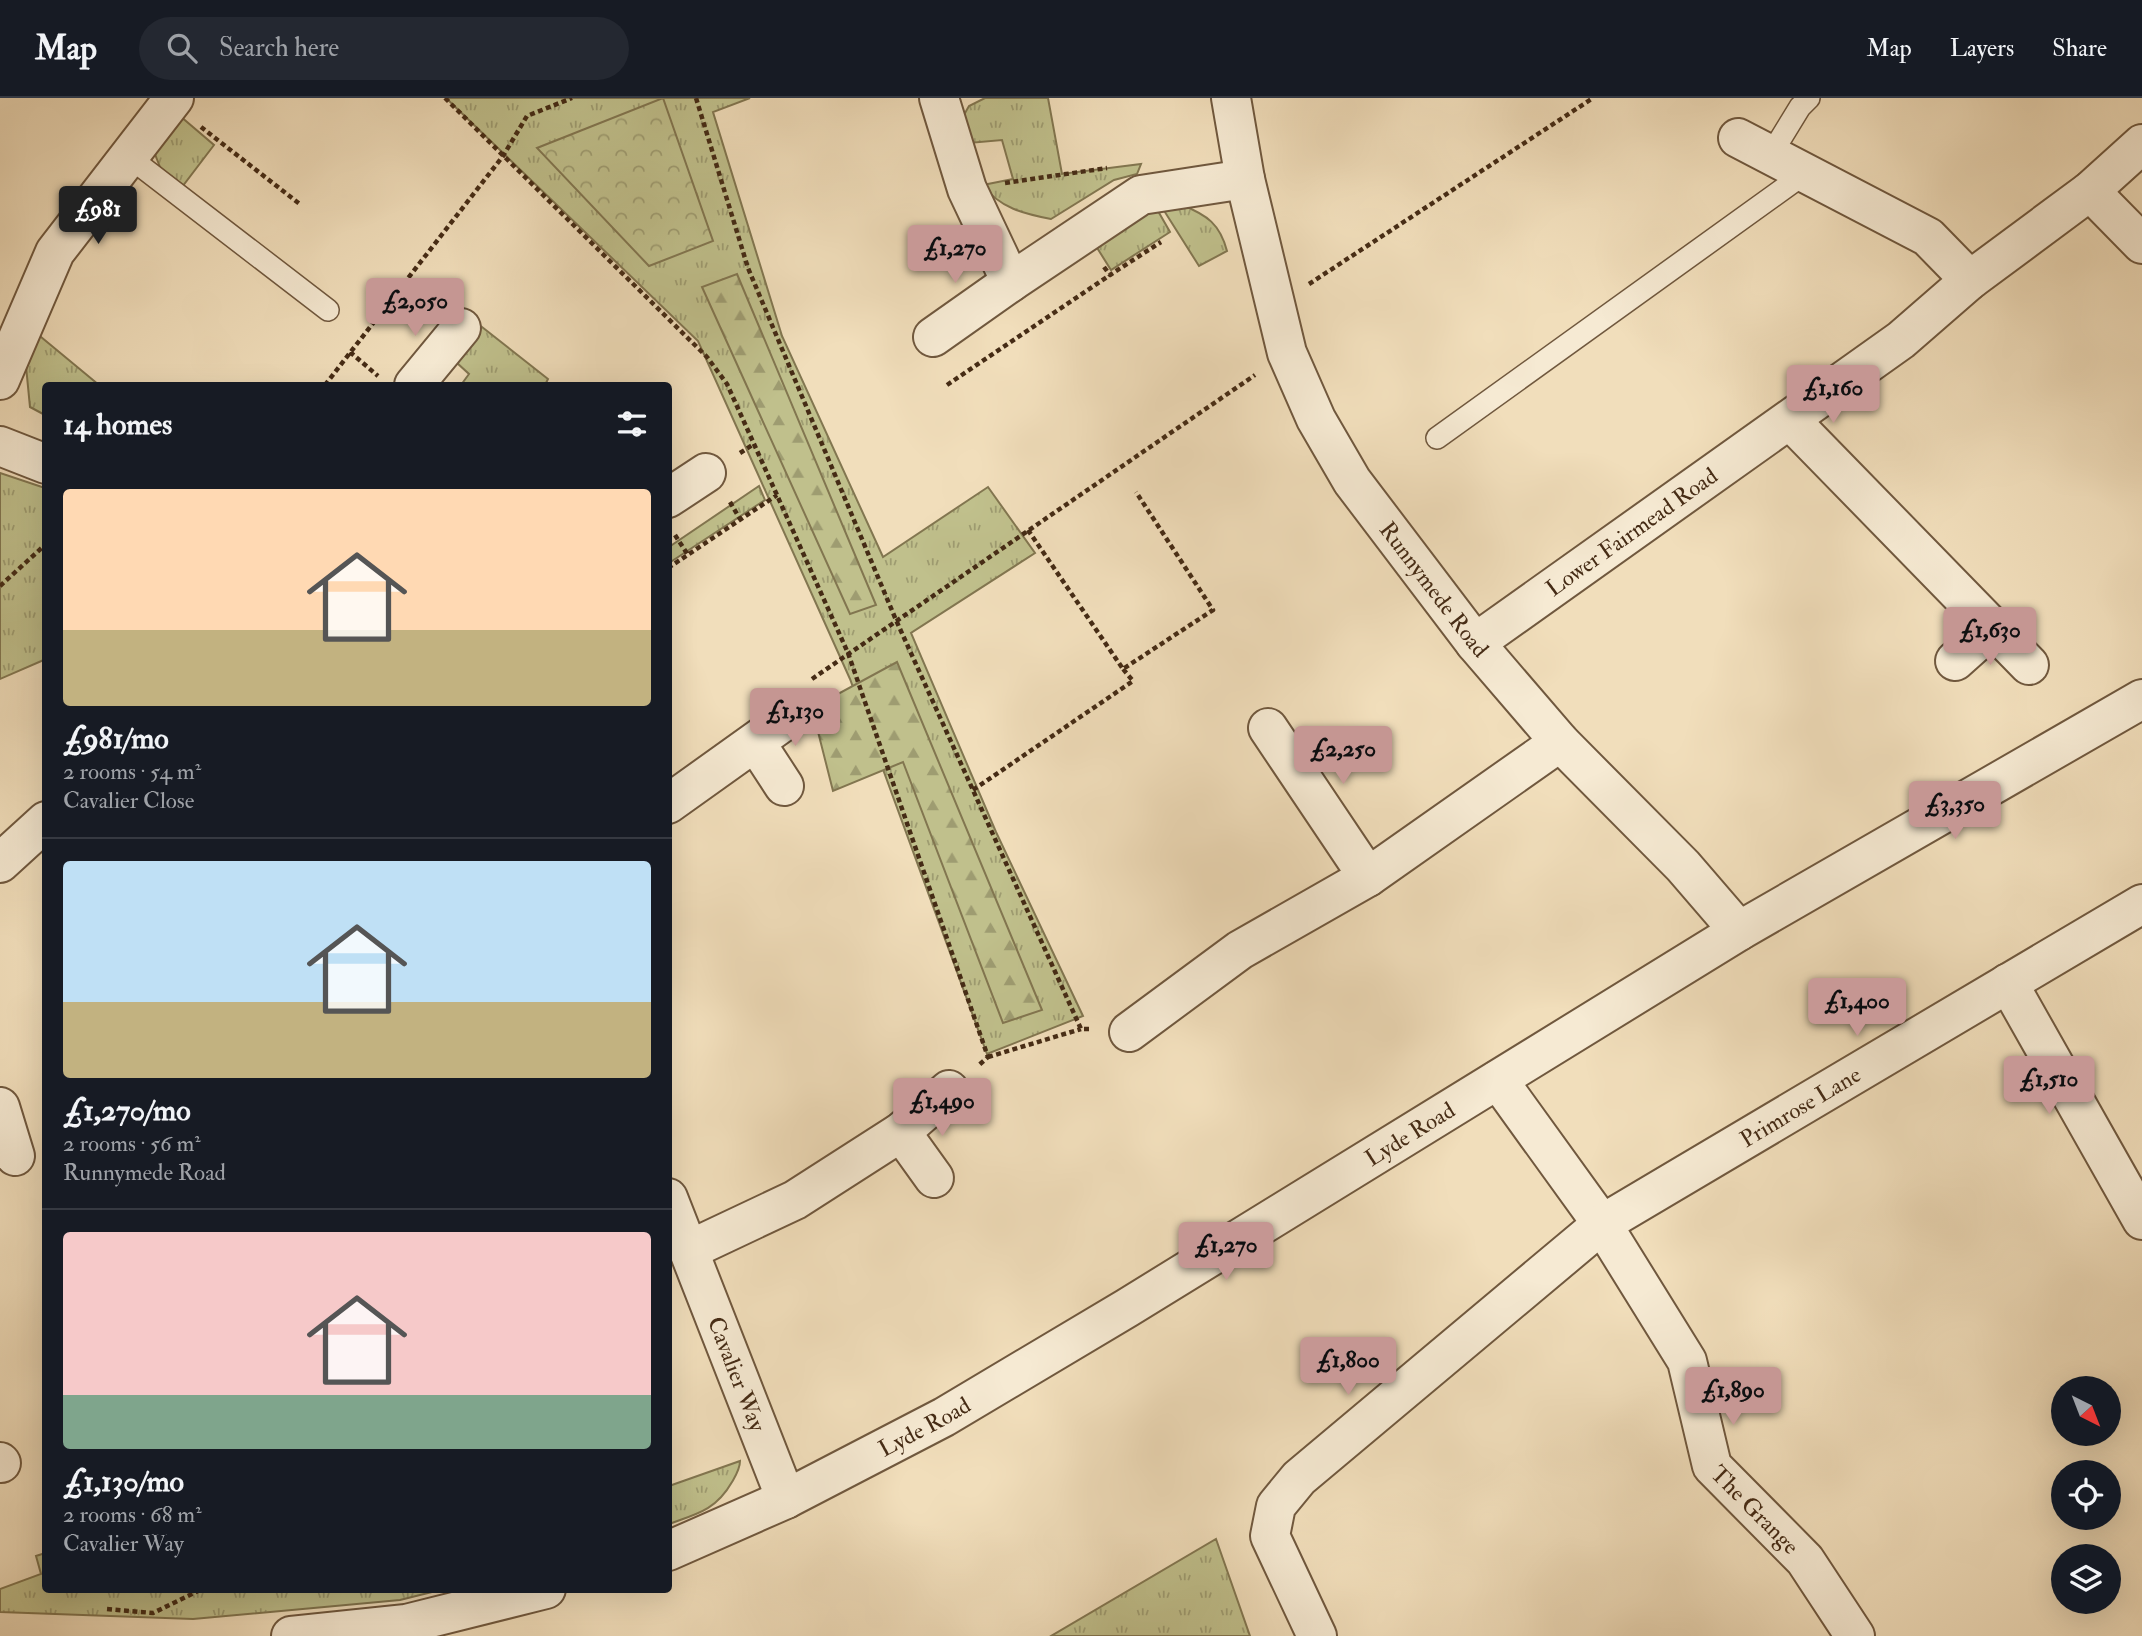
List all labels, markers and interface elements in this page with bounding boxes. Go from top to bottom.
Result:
search box [139,17,629,80]
text: Map [35,28,97,69]
icon: search [163,29,201,67]
text: Search here [219,32,339,64]
text: Map [1867,33,1912,64]
text: Layers [1950,33,2014,64]
text: Share [2052,33,2107,64]
pin: £981 [57,186,139,246]
text: £981 [75,194,121,223]
pin: £1,270 [898,226,1012,285]
text: £1,270 [923,233,987,262]
pin: £2,050 [358,278,472,338]
text: £2,050 [382,286,448,315]
pin: £1,160 [1776,366,1890,425]
text: £1,160 [1803,373,1863,402]
icon: filters [613,405,651,443]
text: 14 homes [63,406,172,443]
street label: Lower Fairmead Road [1540,461,1723,603]
street label: Runnymede Road [1373,516,1495,664]
icon: home [294,534,420,660]
pin: £1,630 [1933,608,2047,667]
text: £1,630 [1959,615,2021,644]
pin: £1,130 [738,688,852,748]
text: £1,130 [766,696,824,725]
text: £981/mo [63,720,169,757]
pin: £2,250 [1286,726,1400,786]
text: £2,250 [1310,734,1376,763]
text: 2 rooms · 54 m² [63,757,201,786]
pin: £3,350 [1898,782,2012,841]
text: Cavalier Close [63,786,194,815]
text: £3,350 [1925,789,1985,818]
icon: home [294,906,420,1032]
pin: £1,400 [1800,978,1914,1038]
text: £1,400 [1824,986,1890,1015]
pin: £1,510 [1992,1056,2106,1116]
street label: Primrose Lane [1735,1060,1866,1154]
text: £1,510 [2020,1064,2078,1093]
pin: £1,490 [885,1079,999,1138]
text: £1,490 [909,1086,975,1115]
text: £1,270/mo [63,1092,191,1129]
street label: Lyde Road [1360,1096,1460,1173]
text: 2 rooms · 56 m² [63,1129,201,1158]
text: Runnymede Road [63,1158,226,1187]
pin: £1,270 [1169,1222,1283,1282]
text: £1,270 [1194,1230,1258,1259]
icon: home [294,1277,420,1403]
street label: Cavalier Way [701,1313,772,1437]
pin: £1,800 [1291,1338,1405,1397]
text: £1,800 [1316,1345,1380,1374]
pin: £1,890 [1676,1368,1790,1427]
text: £1,890 [1701,1375,1765,1404]
north arrow [2051,1376,2121,1446]
map controls [2051,1376,2121,1614]
street label: Lyde Road [874,1391,976,1464]
street label: The Grange [1704,1459,1805,1561]
button: locate [2051,1460,2121,1530]
text: £1,130/mo [63,1463,184,1500]
text: 2 rooms · 68 m² [63,1500,202,1529]
text: Cavalier Way [63,1529,184,1558]
button: layers [2051,1544,2121,1614]

